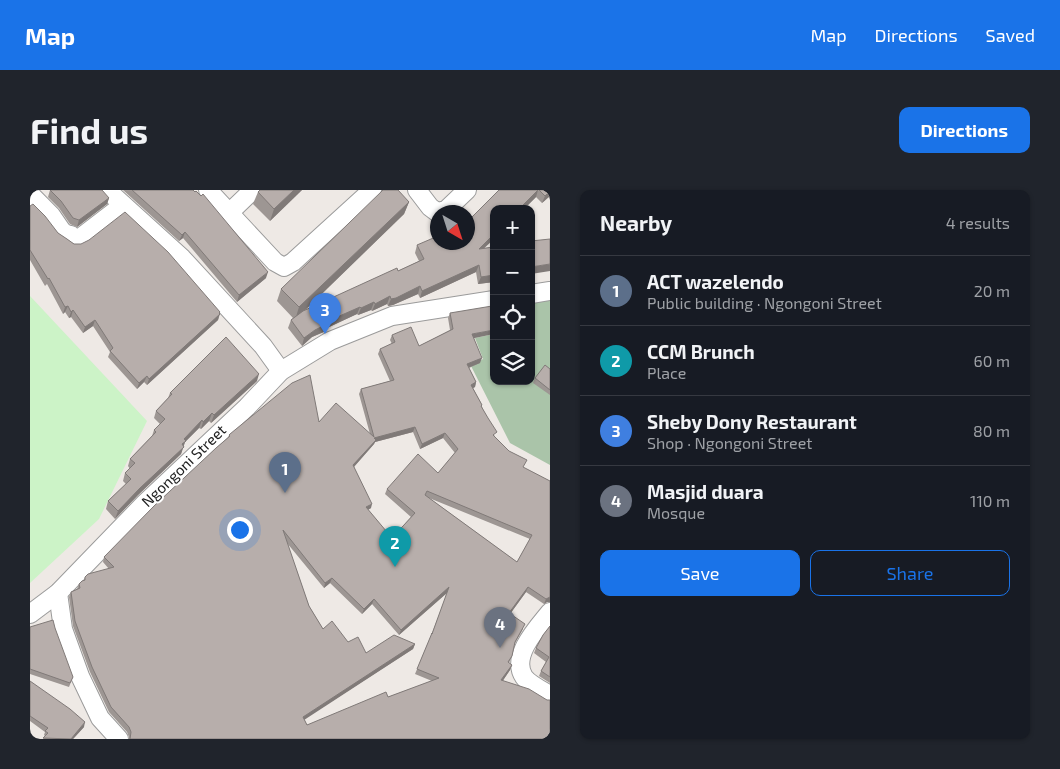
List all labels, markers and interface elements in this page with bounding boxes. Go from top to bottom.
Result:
text: Map [25,21,75,50]
text: Map [810,24,847,46]
text: Directions [875,24,958,46]
text: Saved [986,24,1035,46]
button: Directions [899,107,1030,153]
text: Find us [30,109,148,151]
north arrow [430,205,475,250]
map controls [490,205,535,385]
button: + [490,205,535,250]
text: Nearby [600,210,672,235]
text: 4 results [946,213,1010,232]
button: − [490,250,535,295]
text: ACT wazelendo [647,270,784,293]
text: 1 [613,281,619,300]
text: 20 m [974,281,1010,300]
pin: 3 [309,293,341,334]
text: Public building · Ngongoni Street [647,293,882,312]
button: locate [490,295,535,340]
button: layers [490,340,535,385]
text: CCM Brunch [647,340,755,363]
text: 2 [611,351,621,370]
text: 60 m [974,351,1010,370]
text: Place [647,363,686,382]
text: Sheby Dony Restaurant [647,410,857,433]
street label: Ngongoni Street [137,420,229,510]
text: 3 [611,421,621,440]
text: 80 m [973,421,1010,440]
text: Shop · Ngongoni Street [647,433,812,452]
pin: 1 [269,452,301,493]
text: Masjid duara [647,480,764,503]
text: 4 [611,491,621,510]
text: 110 m [970,491,1010,510]
text: Mosque [647,503,705,522]
your location [227,517,253,543]
pin: 2 [379,526,411,567]
button: Save [600,550,800,596]
button: Share [810,550,1010,596]
pin: 4 [484,607,516,648]

